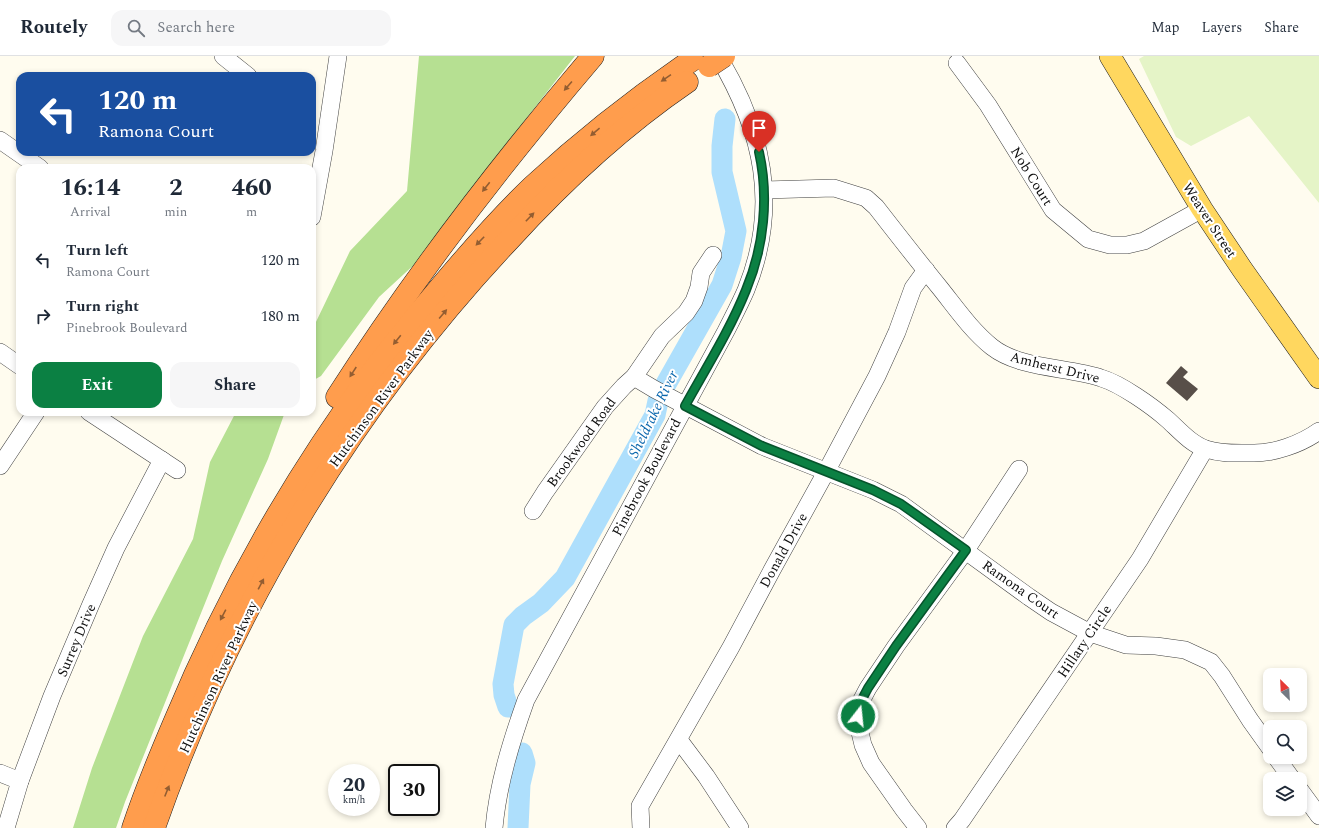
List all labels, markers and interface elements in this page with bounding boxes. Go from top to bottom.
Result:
search box [111,10,391,46]
text: Routely [20,13,87,42]
text: Search here [157,16,235,39]
icon: search [125,17,147,39]
text: Map [1151,17,1180,38]
text: Layers [1202,17,1242,38]
text: Share [1264,17,1299,38]
one-way arrow [660,74,671,82]
text: 120 m [98,79,177,122]
one-way arrow [563,80,572,91]
icon: left [32,88,84,140]
pin [742,111,776,152]
icon: arrive [748,117,770,139]
text: Ramona Court [98,118,214,145]
one-way arrow [590,127,600,136]
street label: Nob Court [1005,143,1058,210]
text: 16:14 [60,170,120,206]
text: 2 [169,170,183,206]
text: 460 [231,170,272,206]
street label: Weaver Street [1177,178,1242,262]
one-way arrow [483,182,491,192]
text: Arrival [70,202,111,222]
text: min [165,202,187,222]
text: m [246,202,257,222]
one-way arrow [525,212,535,222]
one-way arrow [476,236,485,246]
text: Turn left [66,239,128,262]
icon: left [32,249,54,271]
text: 120 m [261,249,300,272]
text: Ramona Court [66,262,150,282]
text: Turn right [66,295,139,318]
icon: right [32,305,54,327]
text: 180 m [261,305,300,328]
one-way arrow [439,309,448,319]
text: Pinebrook Boulevard [66,318,187,338]
street label: Hutchinson River Parkway [324,324,439,472]
one-way arrow [393,335,402,346]
street label: Amherst Drive [1008,346,1102,389]
button: Exit [32,362,162,408]
button: Share [170,362,300,408]
water label: Sheldrake River [622,366,685,462]
one-way arrow [349,367,357,377]
street label: Brookwood Road [542,393,621,492]
street label: Pinebrook Boulevard [606,414,686,540]
street label: Donald Drive [754,509,813,592]
street label: Ramona Court [978,555,1064,624]
one-way arrow [258,578,265,590]
street label: Hutchinson River Parkway [174,596,264,757]
street label: Surrey Drive [52,600,101,680]
street label: Hillary Circle [1052,600,1117,682]
one-way arrow [219,609,226,621]
north arrow [1263,668,1307,712]
map controls [1263,668,1307,816]
position arrow [837,695,879,737]
button: search [1263,720,1307,764]
speed limit sign: 30 [388,764,440,816]
text: 20 [343,770,365,800]
button: layers [1263,772,1307,816]
one-way arrow [164,786,170,797]
text: km/h [343,792,365,808]

